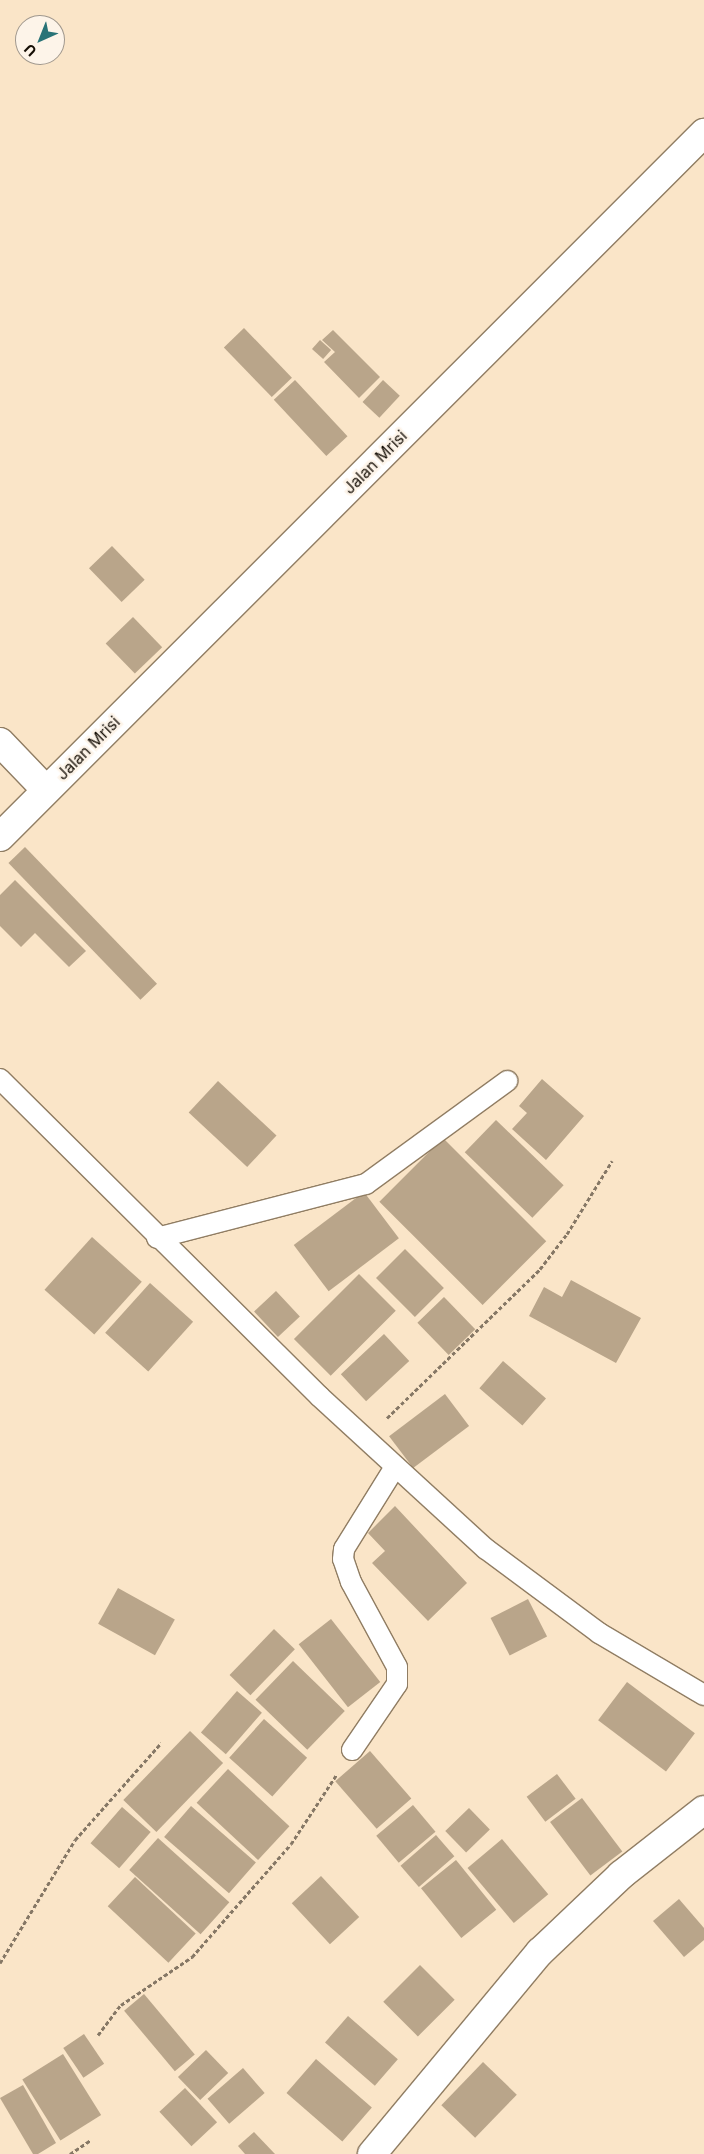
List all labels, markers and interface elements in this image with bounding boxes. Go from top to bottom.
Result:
north arrow [15,15,65,65]
text: U [20,41,40,60]
street label: Jalan Mrisi [339,426,411,498]
street label: Jalan Mrisi [52,712,124,784]

